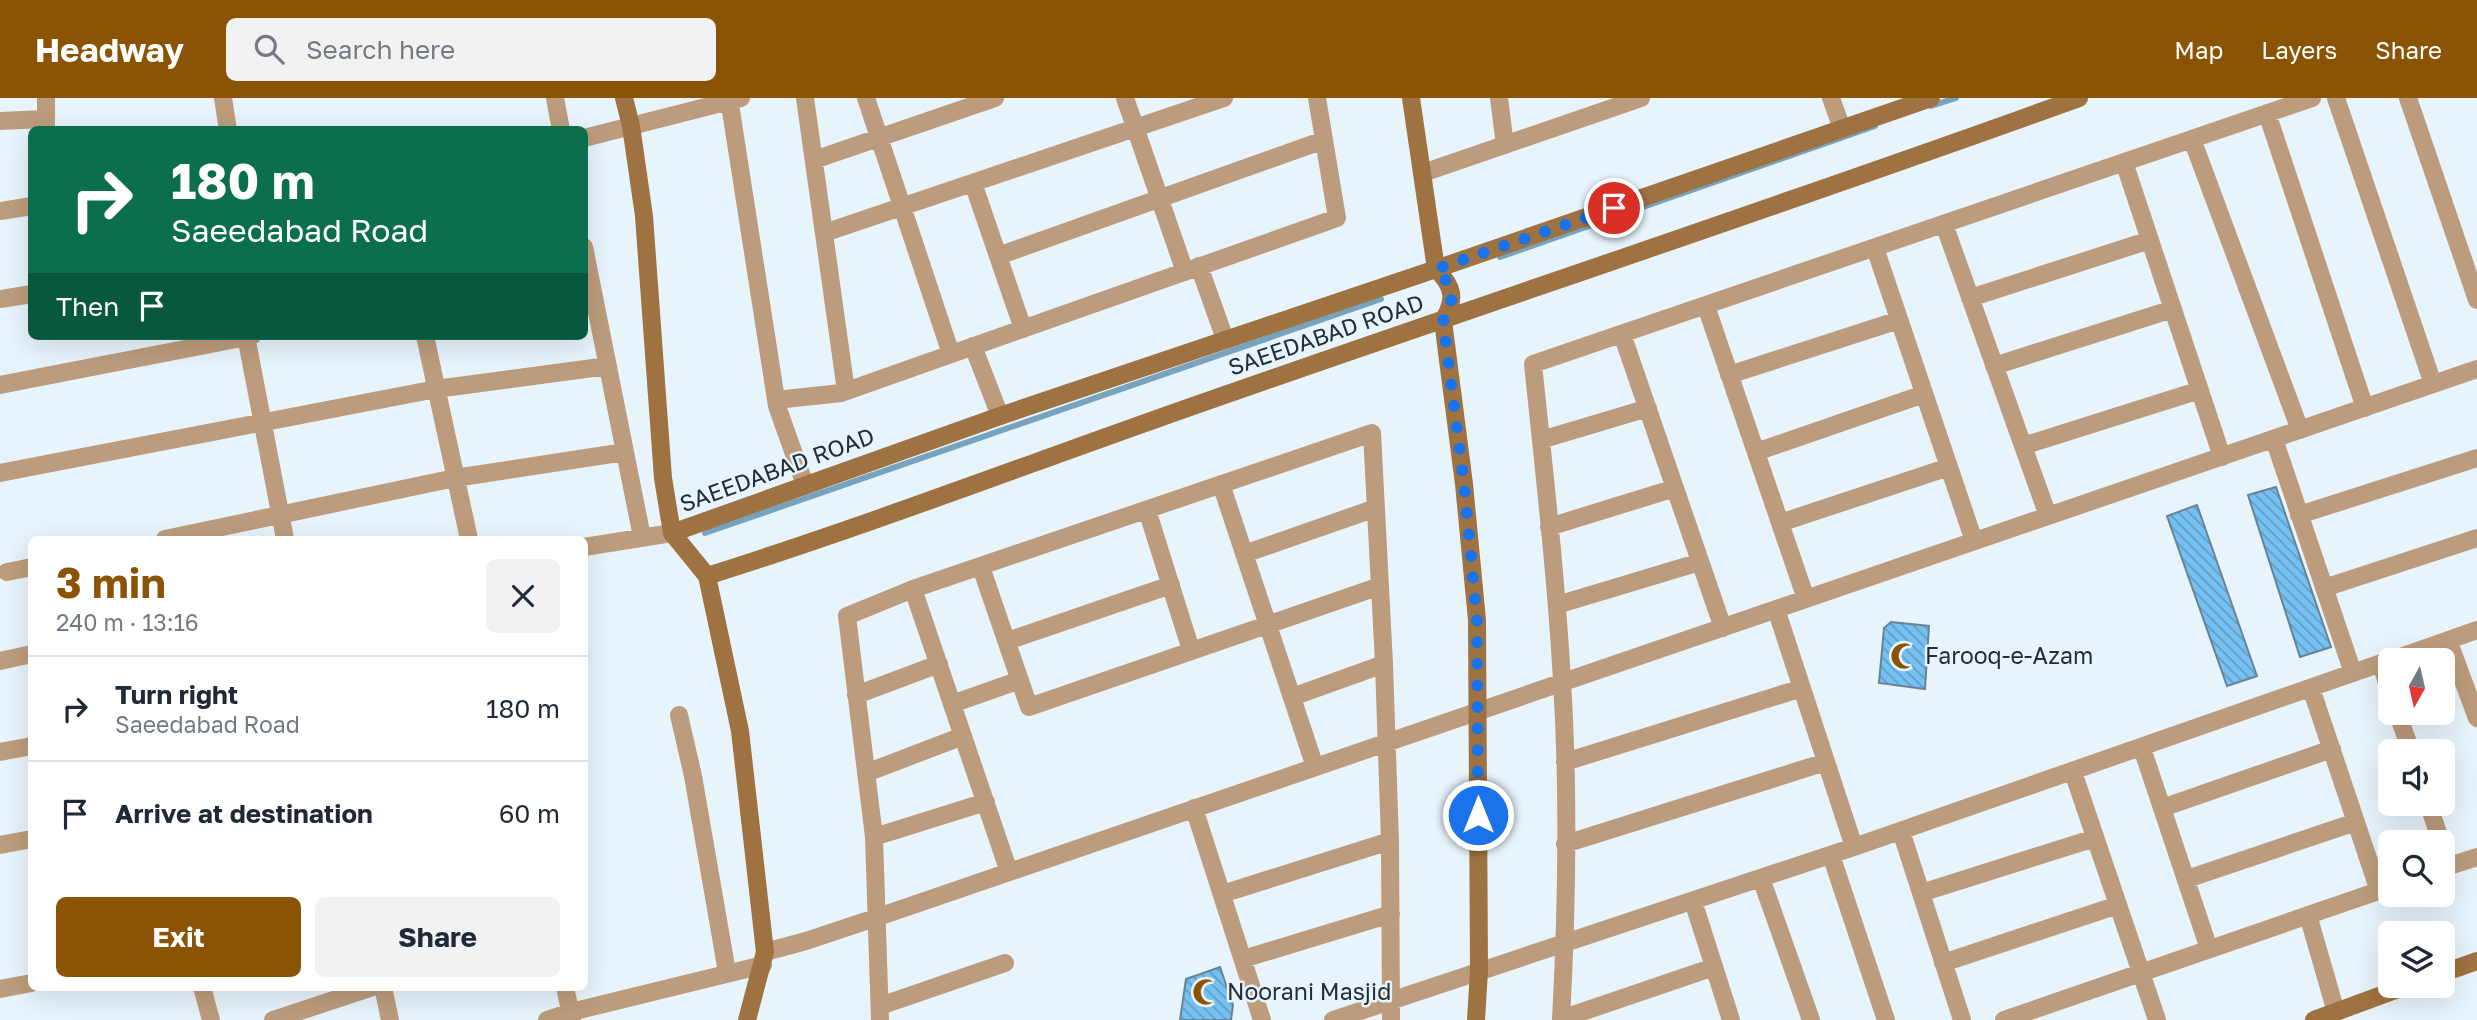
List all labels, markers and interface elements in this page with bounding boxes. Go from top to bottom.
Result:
search box [226,18,716,81]
text: Headway [35,30,184,69]
icon: search [250,30,288,68]
text: Search here [306,34,455,65]
text: Map [2174,35,2223,64]
text: Layers [2261,35,2337,64]
text: Share [2375,35,2442,64]
text: 180 m [171,151,315,210]
icon: right [56,154,147,245]
pin [1584,178,1644,238]
icon: arrive [1595,189,1633,227]
text: Saeedabad Road [171,211,428,249]
icon: arrive [133,287,171,325]
street label: SAEEDABAD ROAD [1224,287,1427,381]
text: Then [56,291,119,322]
street label: SAEEDABAD ROAD [676,421,878,517]
text: 3 min [56,557,166,607]
button: close [486,559,560,633]
text: 240 m · 13:16 [56,608,199,636]
mosque icon: Farooq-e-Azam [1889,641,1919,671]
place label: Farooq-e-Azam [1925,641,2093,669]
north arrow [2378,648,2455,724]
map controls [2378,648,2455,998]
text: Turn right [115,679,238,710]
icon: right [56,690,94,728]
text: 180 m [486,693,560,724]
text: Saeedabad Road [115,710,300,738]
button: sound [2378,739,2455,816]
position arrow [1441,778,1515,852]
icon: arrive [56,795,94,833]
text: Arrive at destination [115,798,373,829]
text: 60 m [499,798,560,829]
button: search [2378,830,2455,907]
button: Exit [56,897,301,977]
button: Share [315,897,560,977]
button: layers [2378,921,2455,998]
mosque icon: Noorani Masjid [1191,977,1221,1007]
place label: Noorani Masjid [1227,977,1391,1005]

